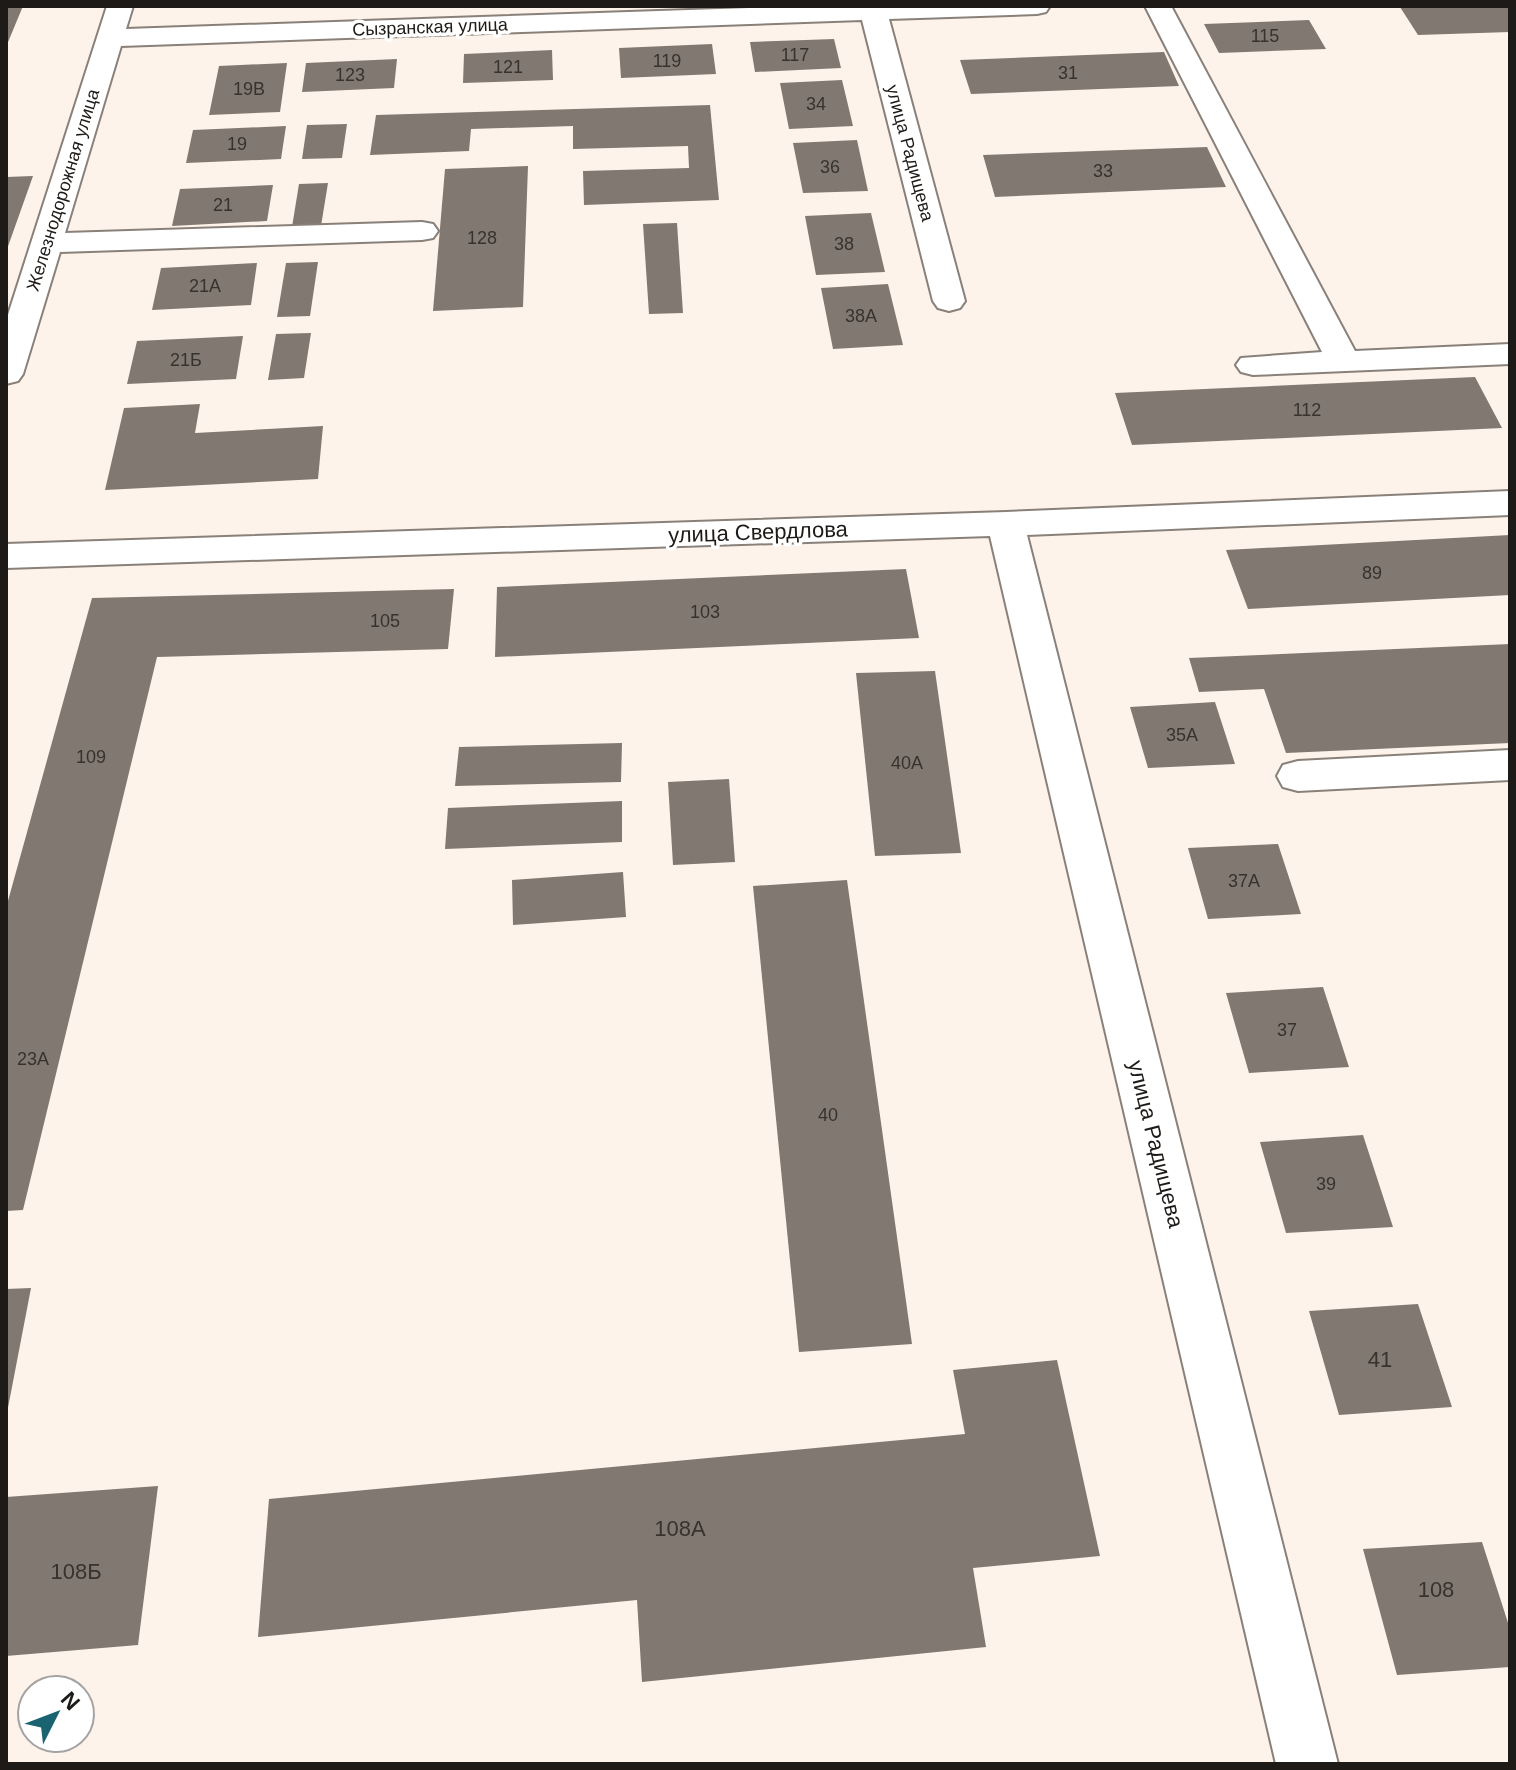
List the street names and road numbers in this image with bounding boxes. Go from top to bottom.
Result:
street label: Сызранская улица [352,14,509,40]
street label: улица Радищева [882,83,938,224]
street label: Железнодорожная улица [23,86,104,293]
street label: улица Свердлова [668,516,849,548]
street label: улица Радищева [1123,1058,1189,1231]

